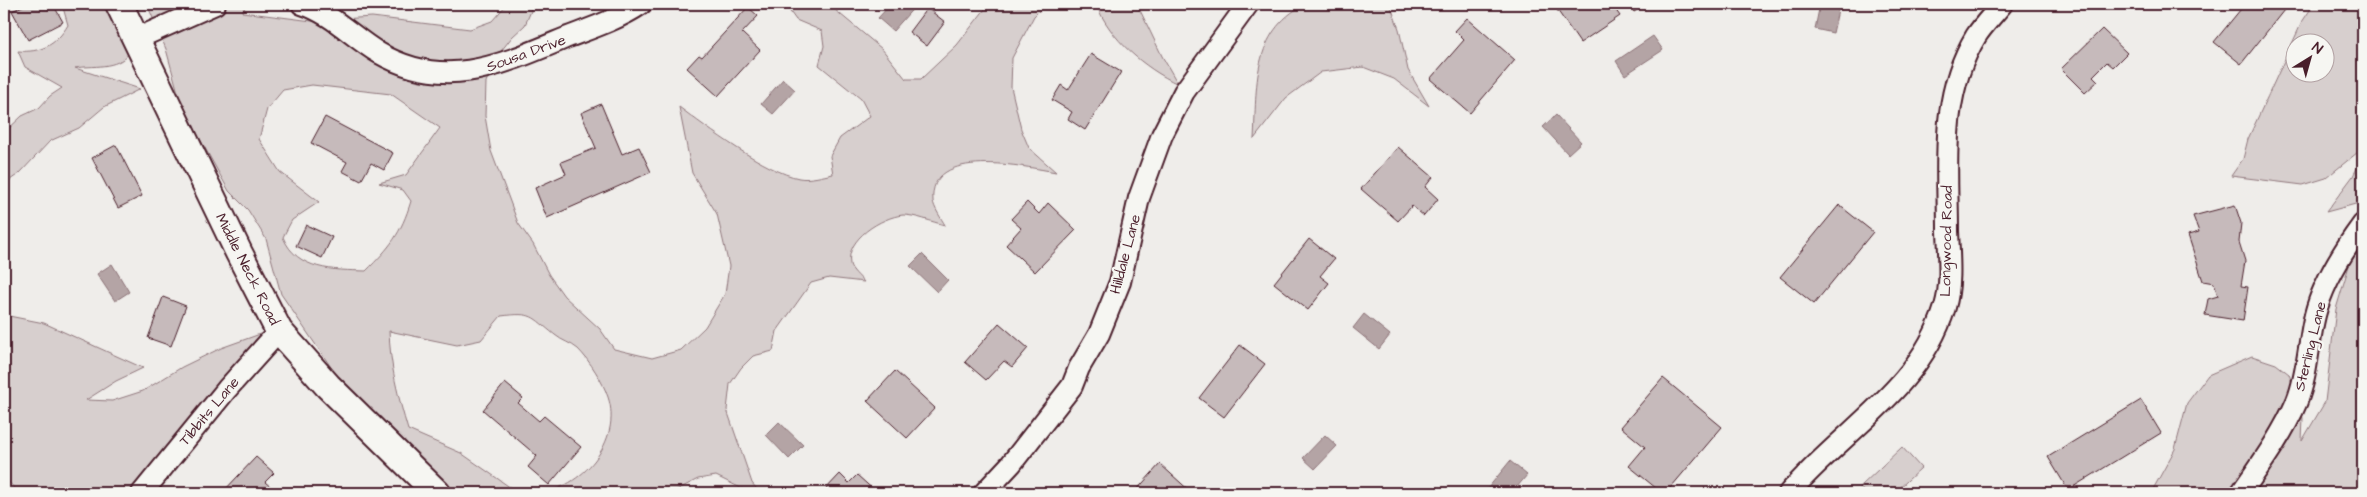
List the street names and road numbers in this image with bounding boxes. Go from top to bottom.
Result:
street label: Sousa Drive [484,29,569,78]
street label: Longwood Road [1935,185,1959,297]
street label: Middle Neck Road [210,210,285,329]
street label: Hilldale Lane [1105,212,1146,296]
street label: Sterling Lane [2289,299,2333,393]
street label: Tibbits Lane [174,372,244,450]

